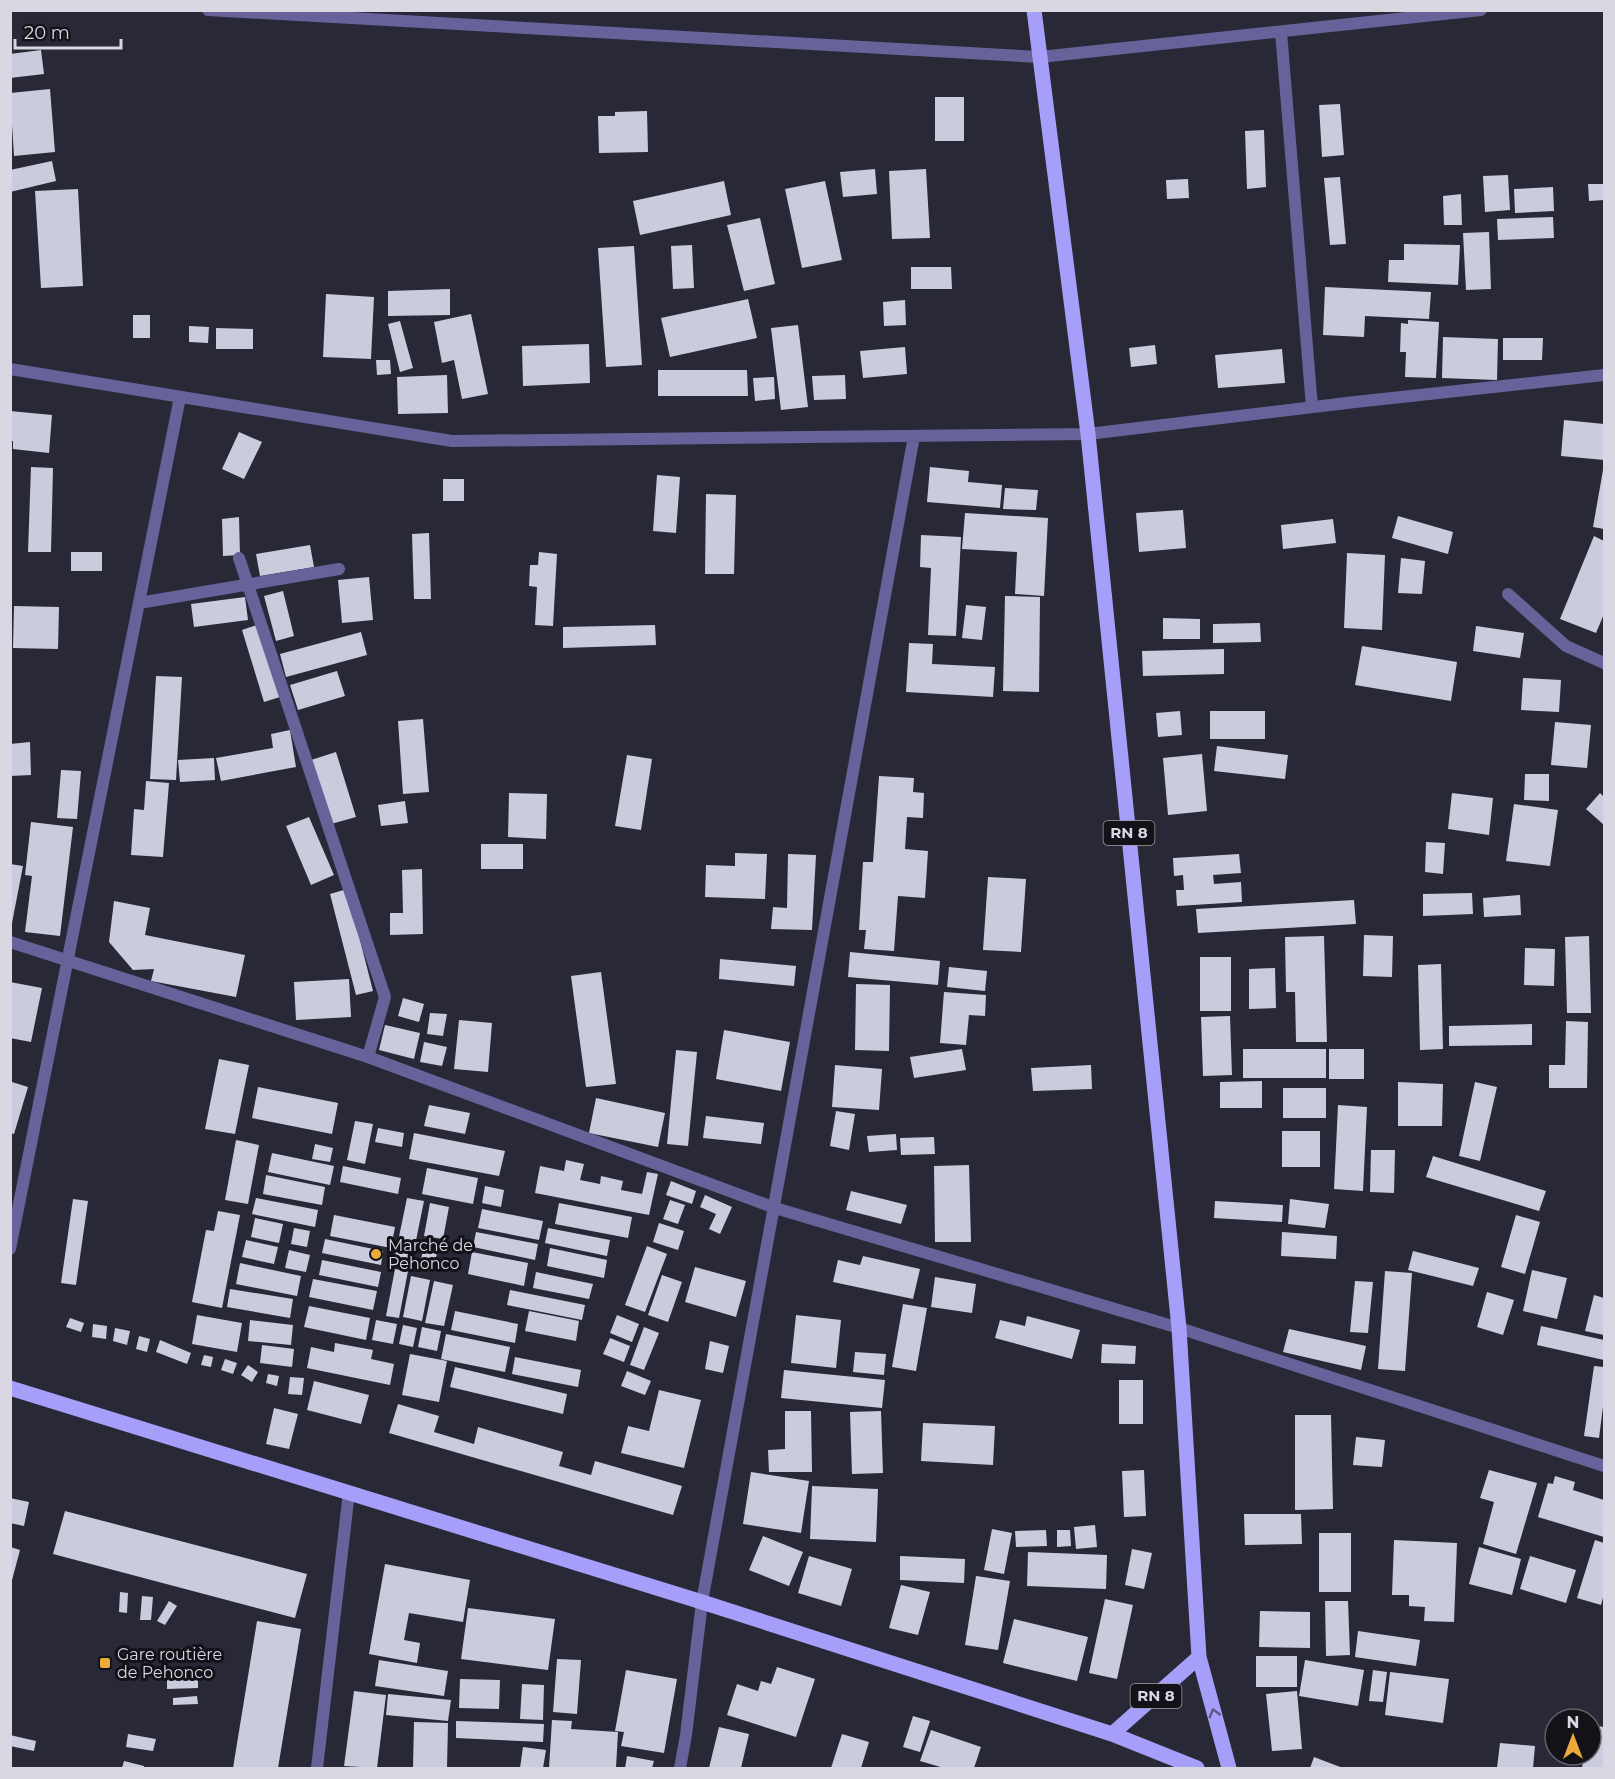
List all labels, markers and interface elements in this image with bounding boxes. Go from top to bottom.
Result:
scale bar [15,12,122,50]
text: 20 m [24,22,70,44]
road number: RN 8 [1104,821,1154,845]
place label: Marché de Pehonco [388,1236,473,1273]
marker: Marché de Pehonco [369,1247,383,1261]
place label: Gare routière de Pehonco [117,1645,222,1682]
marker: Gare routière de Pehonco [98,1656,112,1670]
road number: RN 8 [1130,1684,1182,1708]
north arrow [1543,1707,1603,1767]
one-way arrow [1209,1708,1221,1719]
text: N [1567,1713,1579,1732]

